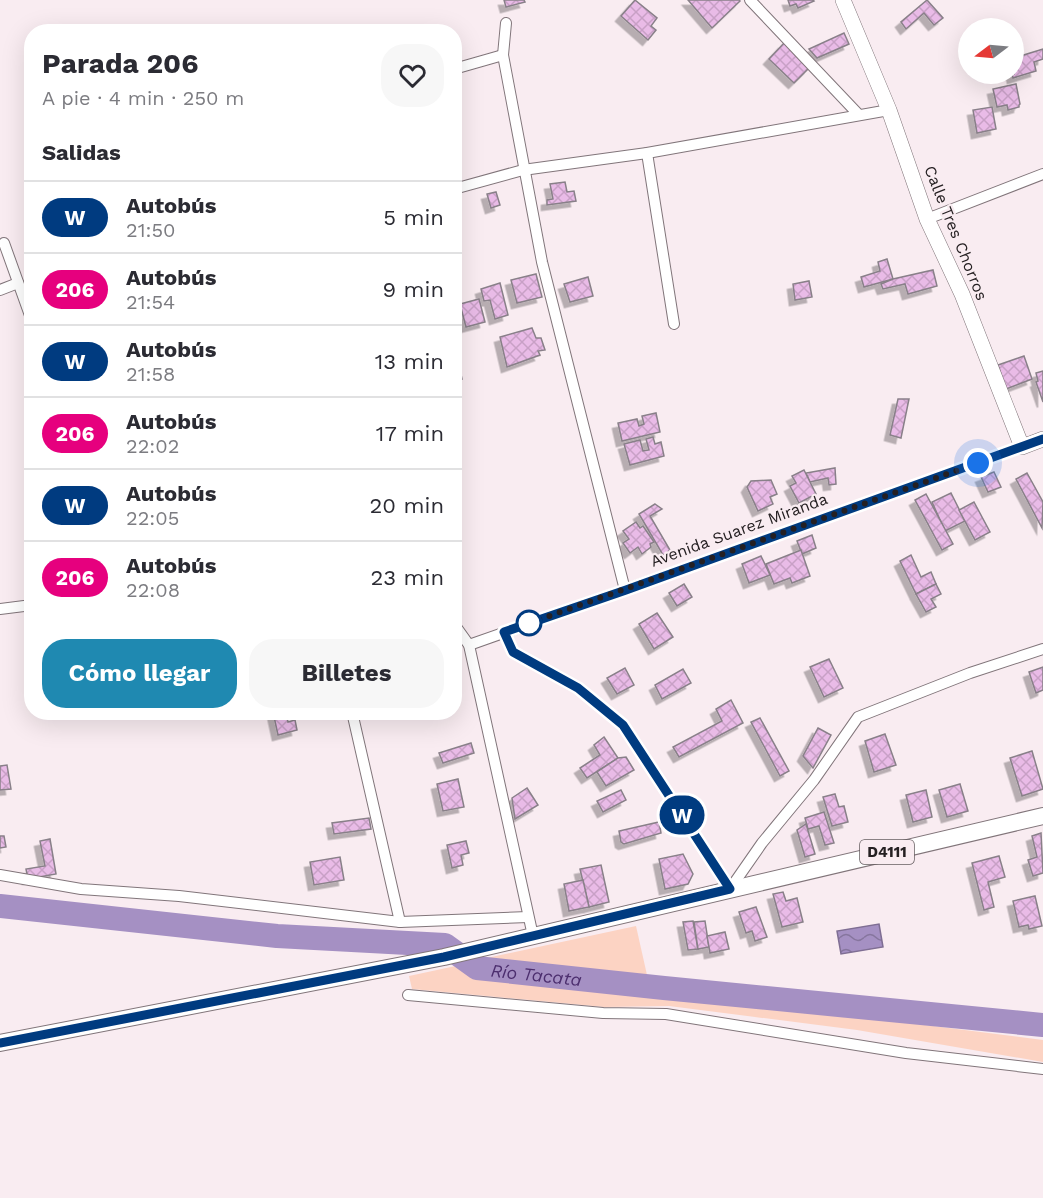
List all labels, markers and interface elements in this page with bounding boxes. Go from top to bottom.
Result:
north arrow [958,18,1024,84]
map controls [958,18,1024,84]
button: heart [381,44,444,107]
text: Parada 206 [42,47,198,80]
text: A pie · 4 min · 250 m [42,86,244,110]
text: Salidas [42,140,121,165]
street label: Calle Tres Chorros [920,163,992,303]
text: Autobús [126,193,216,218]
text: W [65,205,85,230]
text: 5 min [383,205,444,230]
text: 21:50 [126,218,175,242]
text: Autobús [126,265,216,290]
text: 206 [56,277,94,302]
text: 9 min [382,277,444,302]
text: 21:54 [126,290,175,314]
text: Autobús [126,337,216,362]
text: W [65,349,85,374]
text: 13 min [375,349,444,374]
text: 21:58 [126,362,175,386]
text: Autobús [126,409,216,434]
text: 206 [56,421,94,446]
text: 17 min [376,421,444,446]
text: 22:02 [126,434,179,458]
your location [963,448,993,478]
text: Autobús [126,481,216,506]
street label: Avenida Suarez Miranda [648,489,830,571]
text: W [65,493,85,518]
text: 20 min [370,493,444,518]
text: 22:05 [126,506,179,530]
text: Autobús [126,553,216,578]
text: 206 [56,565,94,590]
text: 23 min [370,565,444,590]
text: 22:08 [126,578,180,602]
unlabelled marker [516,610,542,636]
button: Cómo llegar [42,639,237,708]
button: Billetes [249,639,444,708]
line badge: W [662,796,702,834]
text: W [672,803,692,828]
road number: D4111 [860,840,914,864]
water label: Río Tacata [490,959,583,990]

